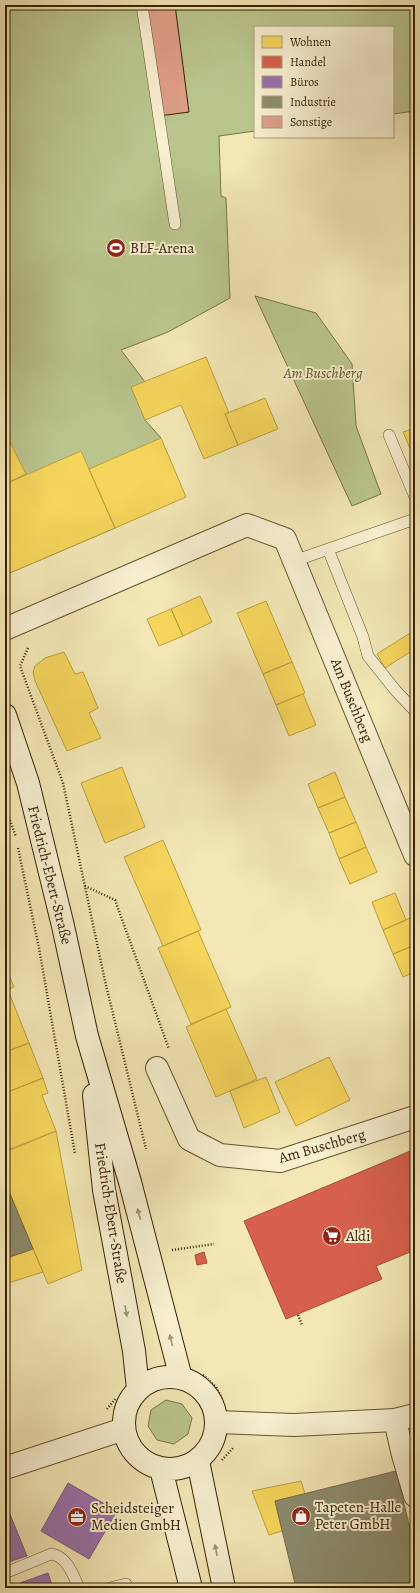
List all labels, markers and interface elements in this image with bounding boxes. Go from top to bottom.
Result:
legend [254,26,394,138]
text: Wohnen [289,34,332,50]
text: Handel [290,54,326,70]
text: Büros [290,74,319,90]
text: Industrie [290,94,336,110]
text: Sonstige [290,114,332,130]
sports icon: BLF-Arena [105,237,127,259]
place label: BLF-Arena [130,238,195,258]
park label: Am Buschberg [282,363,363,383]
street label: Am Buschberg [326,654,378,745]
street label: Friedrich-Ebert-Straße [23,803,77,947]
street label: Am Buschberg [276,1124,368,1168]
street label: Friedrich-Ebert-Straße [90,1141,132,1285]
one-way arrow [135,1208,141,1221]
supermarket icon: Aldi [321,1225,343,1247]
place label: Aldi [345,1226,370,1246]
one-way arrow [124,1304,130,1317]
one-way arrow [168,1334,174,1346]
place label: Tapeten-Halle Peter GmbH [315,1497,402,1534]
place label: Scheidsteiger Medien GmbH [91,1498,181,1535]
shop icon: Tapeten-Halle Peter GmbH [290,1505,312,1527]
office icon: Scheidsteiger Medien GmbH [66,1506,88,1528]
one-way arrow [213,1544,219,1556]

